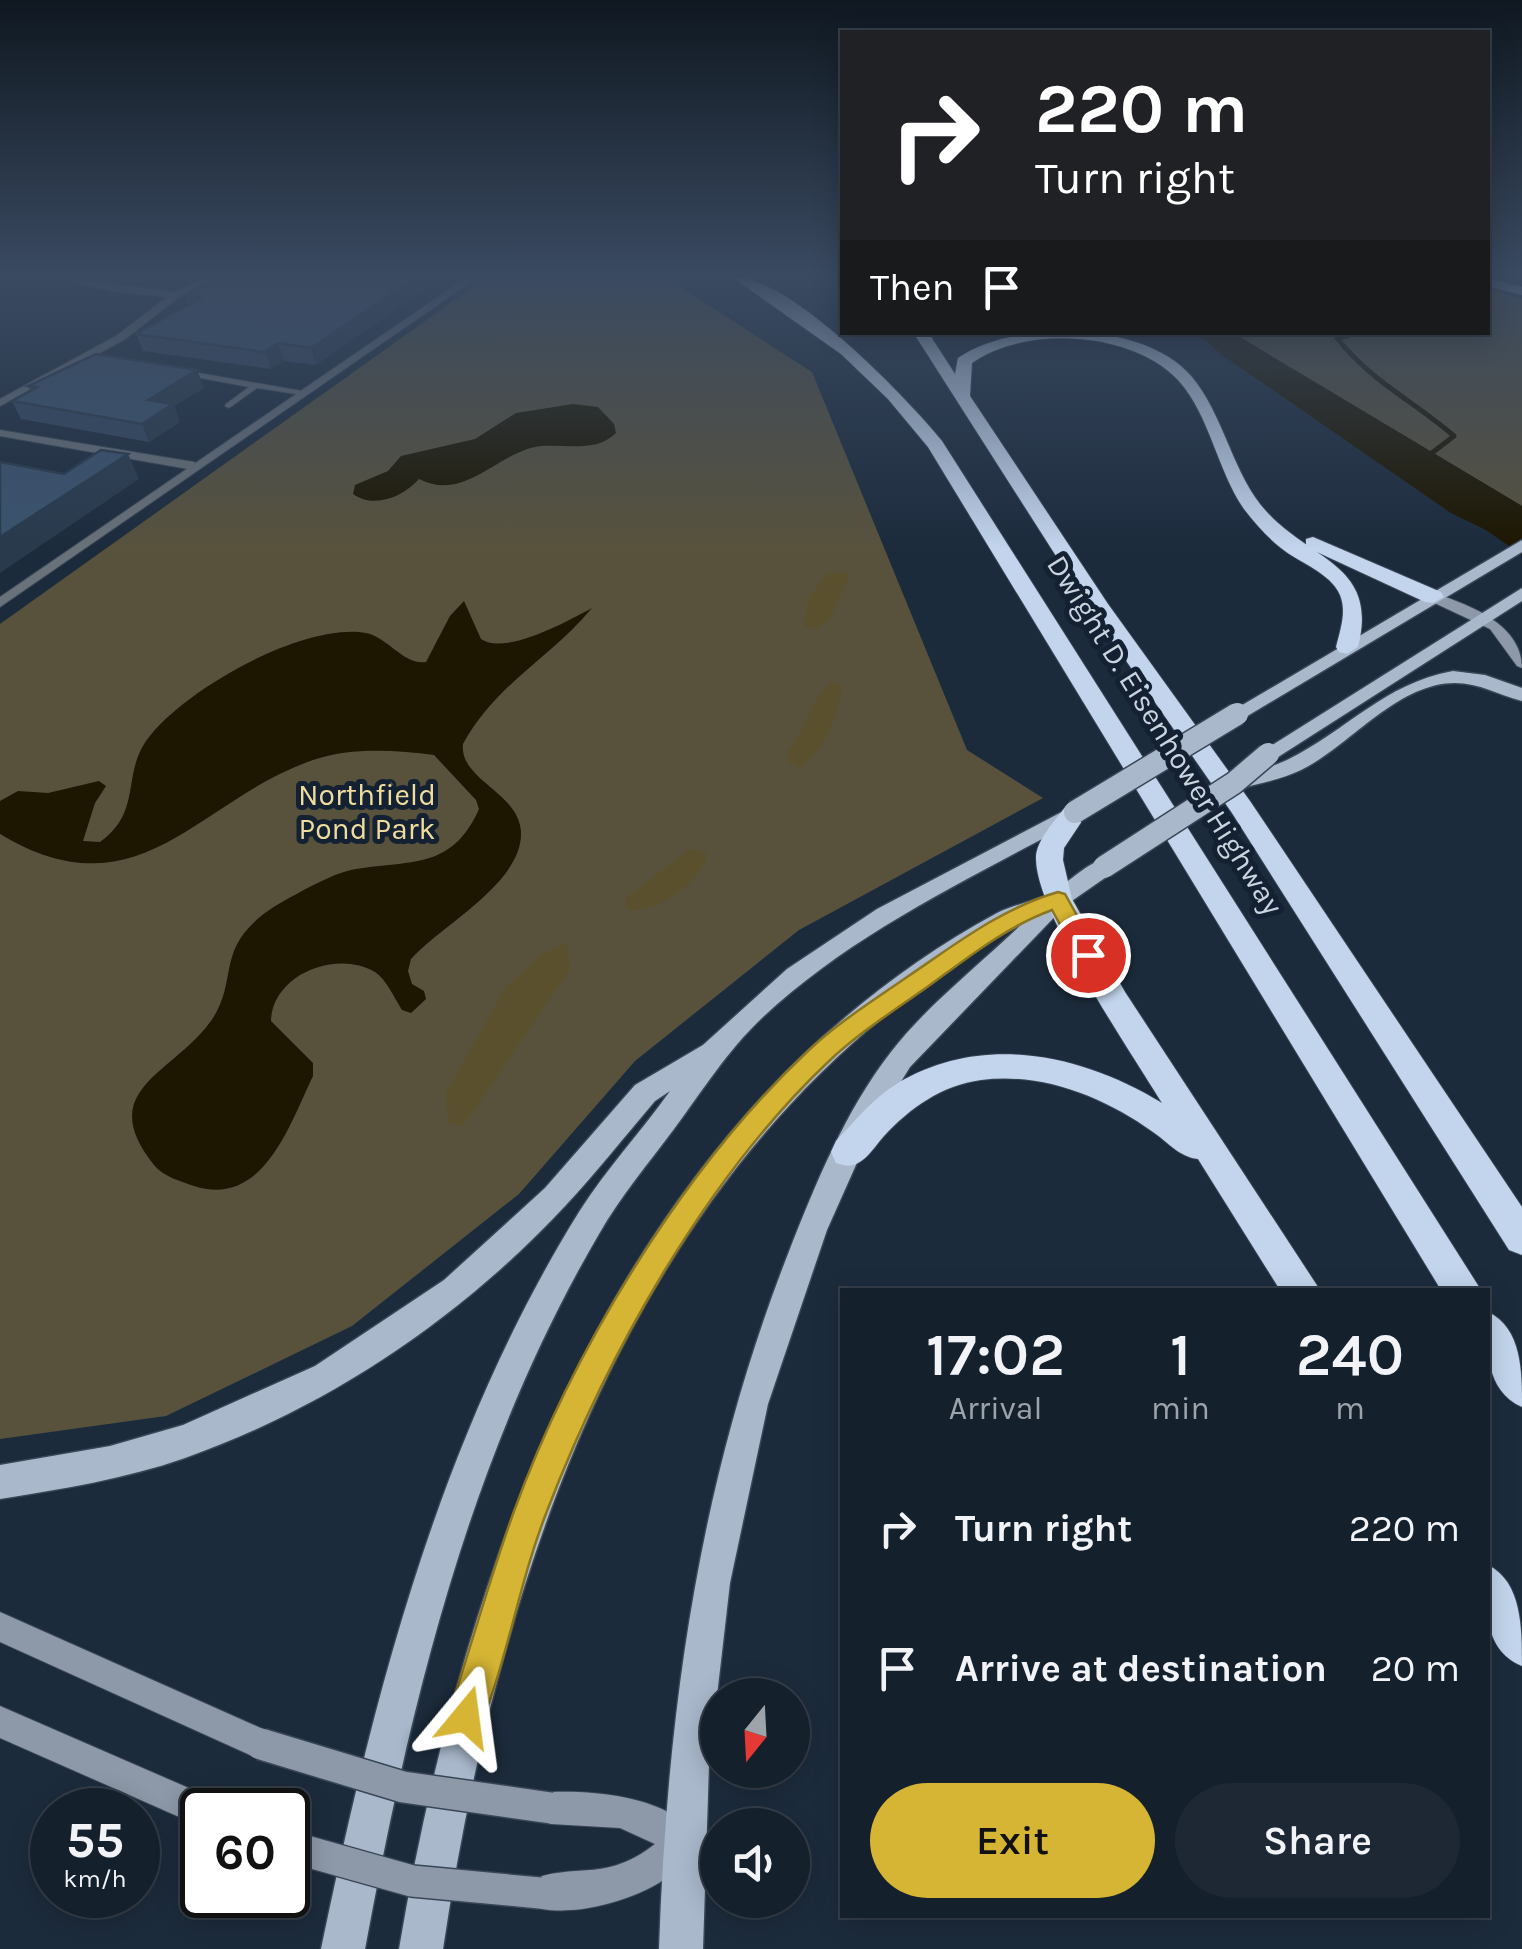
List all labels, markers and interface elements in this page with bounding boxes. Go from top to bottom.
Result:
text: 220 m [1035,68,1248,150]
icon: right [870,70,1000,200]
text: Turn right [1035,152,1235,204]
icon: arrive [974,260,1029,315]
text: Then [870,265,954,310]
street label: Dwight D. Eisenhower Highway [1039,549,1291,921]
park label: Northfield Pond Park [298,777,436,847]
pin [1046,913,1131,998]
icon: arrive [1061,928,1116,983]
text: 17:02 [926,1320,1065,1390]
text: 1 [1170,1320,1191,1390]
text: 240 [1296,1320,1404,1390]
text: Arrival [949,1390,1042,1427]
text: min [1151,1390,1210,1427]
text: m [1335,1390,1365,1427]
icon: right [870,1501,925,1556]
text: Turn right [955,1506,1132,1551]
text: 220 m [1349,1506,1460,1551]
icon: arrive [870,1641,925,1696]
text: Arrive at destination [955,1646,1327,1691]
text: 20 m [1371,1646,1460,1691]
position arrow [414,1665,518,1769]
north arrow [700,1678,810,1788]
map controls [700,1678,810,1918]
button: Exit [870,1783,1155,1898]
button: Share [1175,1783,1460,1898]
speed limit sign: 60 [180,1788,310,1918]
button: sound [700,1808,810,1918]
text: 55 [66,1811,124,1870]
text: km/h [63,1864,127,1893]

